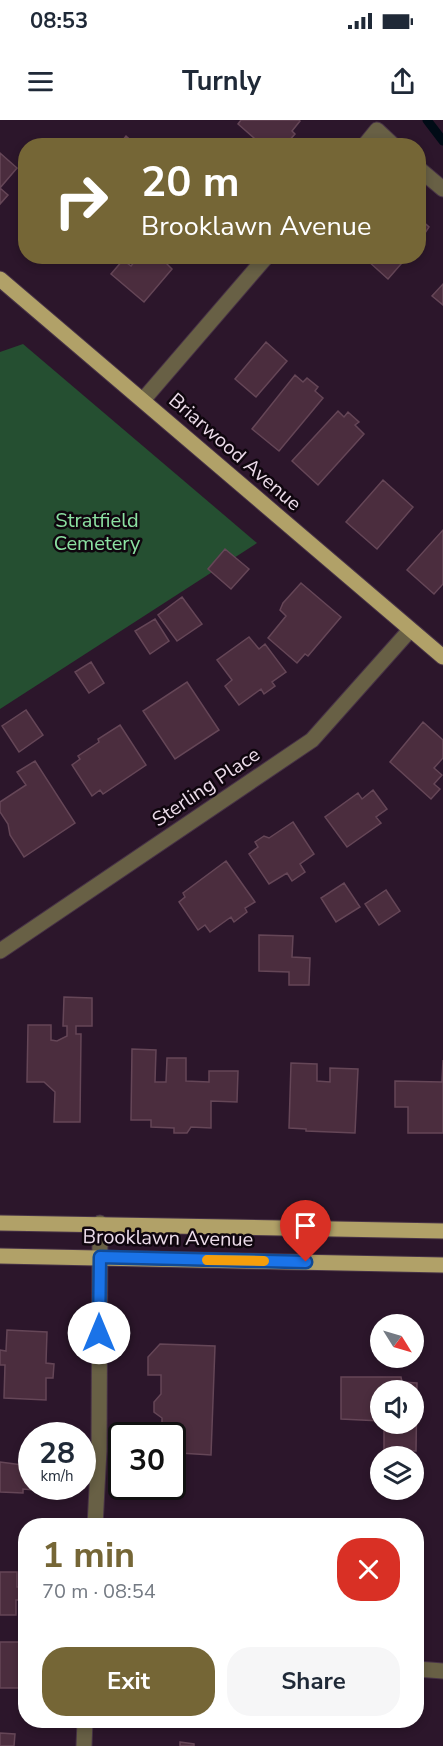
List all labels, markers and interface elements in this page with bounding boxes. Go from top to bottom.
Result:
text: 08:53 [30,6,88,36]
text: Turnly [182,63,261,100]
icon: menu [24,65,57,98]
icon: share [386,65,419,98]
text: 20 m [141,154,240,211]
icon: right [42,162,120,240]
text: Brooklawn Avenue [141,208,371,245]
street label: Briarwood Avenue [163,387,307,517]
park label: Stratfield Cemetery [54,507,141,557]
street label: Sterling Place [147,741,265,833]
pin [280,1200,331,1262]
icon: arrive [289,1209,322,1242]
street label: Brooklawn Avenue [82,1223,254,1253]
position arrow [67,1301,131,1365]
north arrow [370,1314,424,1368]
map controls [370,1314,424,1500]
button: sound [370,1380,424,1434]
speed limit sign: 30 [108,1422,186,1500]
text: 28 [39,1433,75,1474]
button: layers [370,1446,424,1500]
text: km/h [40,1466,74,1486]
text: 1 min [42,1531,135,1580]
button: close [337,1538,400,1601]
text: 70 m · 08:54 [42,1578,156,1605]
button: Exit [42,1647,215,1716]
button: Share [227,1647,400,1716]

